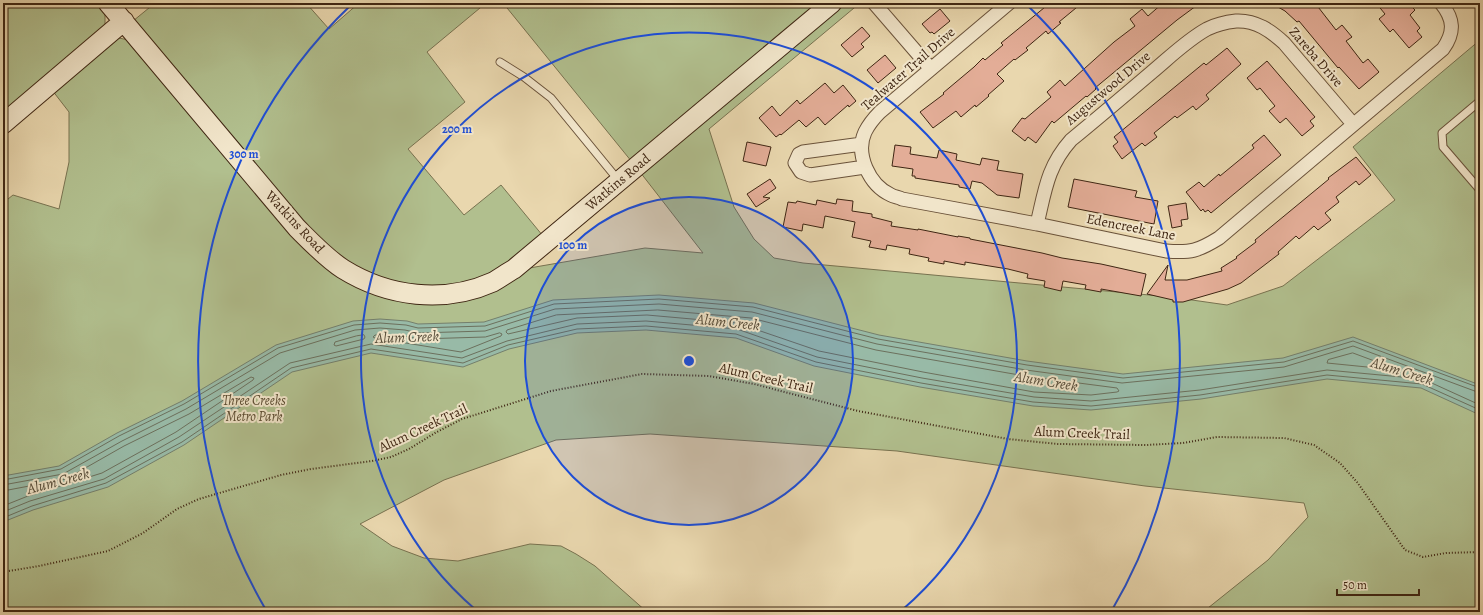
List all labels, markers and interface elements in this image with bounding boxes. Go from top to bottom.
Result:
street label: Tealwater Trail Drive [857,23,959,115]
street label: Zareba Drive [1285,23,1347,91]
street label: Augustwood Drive [1061,47,1155,130]
text: 200 m [442,121,472,137]
text: 300 m [229,146,259,162]
street label: Watkins Road [581,149,655,215]
street label: Watkins Road [260,186,329,258]
street label: Edencreek Lane [1085,209,1177,245]
text: 100 m [559,237,587,253]
water label: Alum Creek [694,309,761,335]
water label: Alum Creek [374,326,440,348]
water label: Alum Creek [1368,352,1436,390]
centre of rings [682,354,696,368]
street label: Alum Creek Trail [716,358,815,398]
water label: Alum Creek [1012,366,1079,396]
park label: Three Creeks Metro Park [222,391,286,426]
street label: Alum Creek Trail [375,399,471,457]
street label: Alum Creek Trail [1033,422,1131,444]
water label: Alum Creek [24,463,92,499]
scale bar [1337,571,1419,597]
text: 50 m [1343,577,1367,593]

